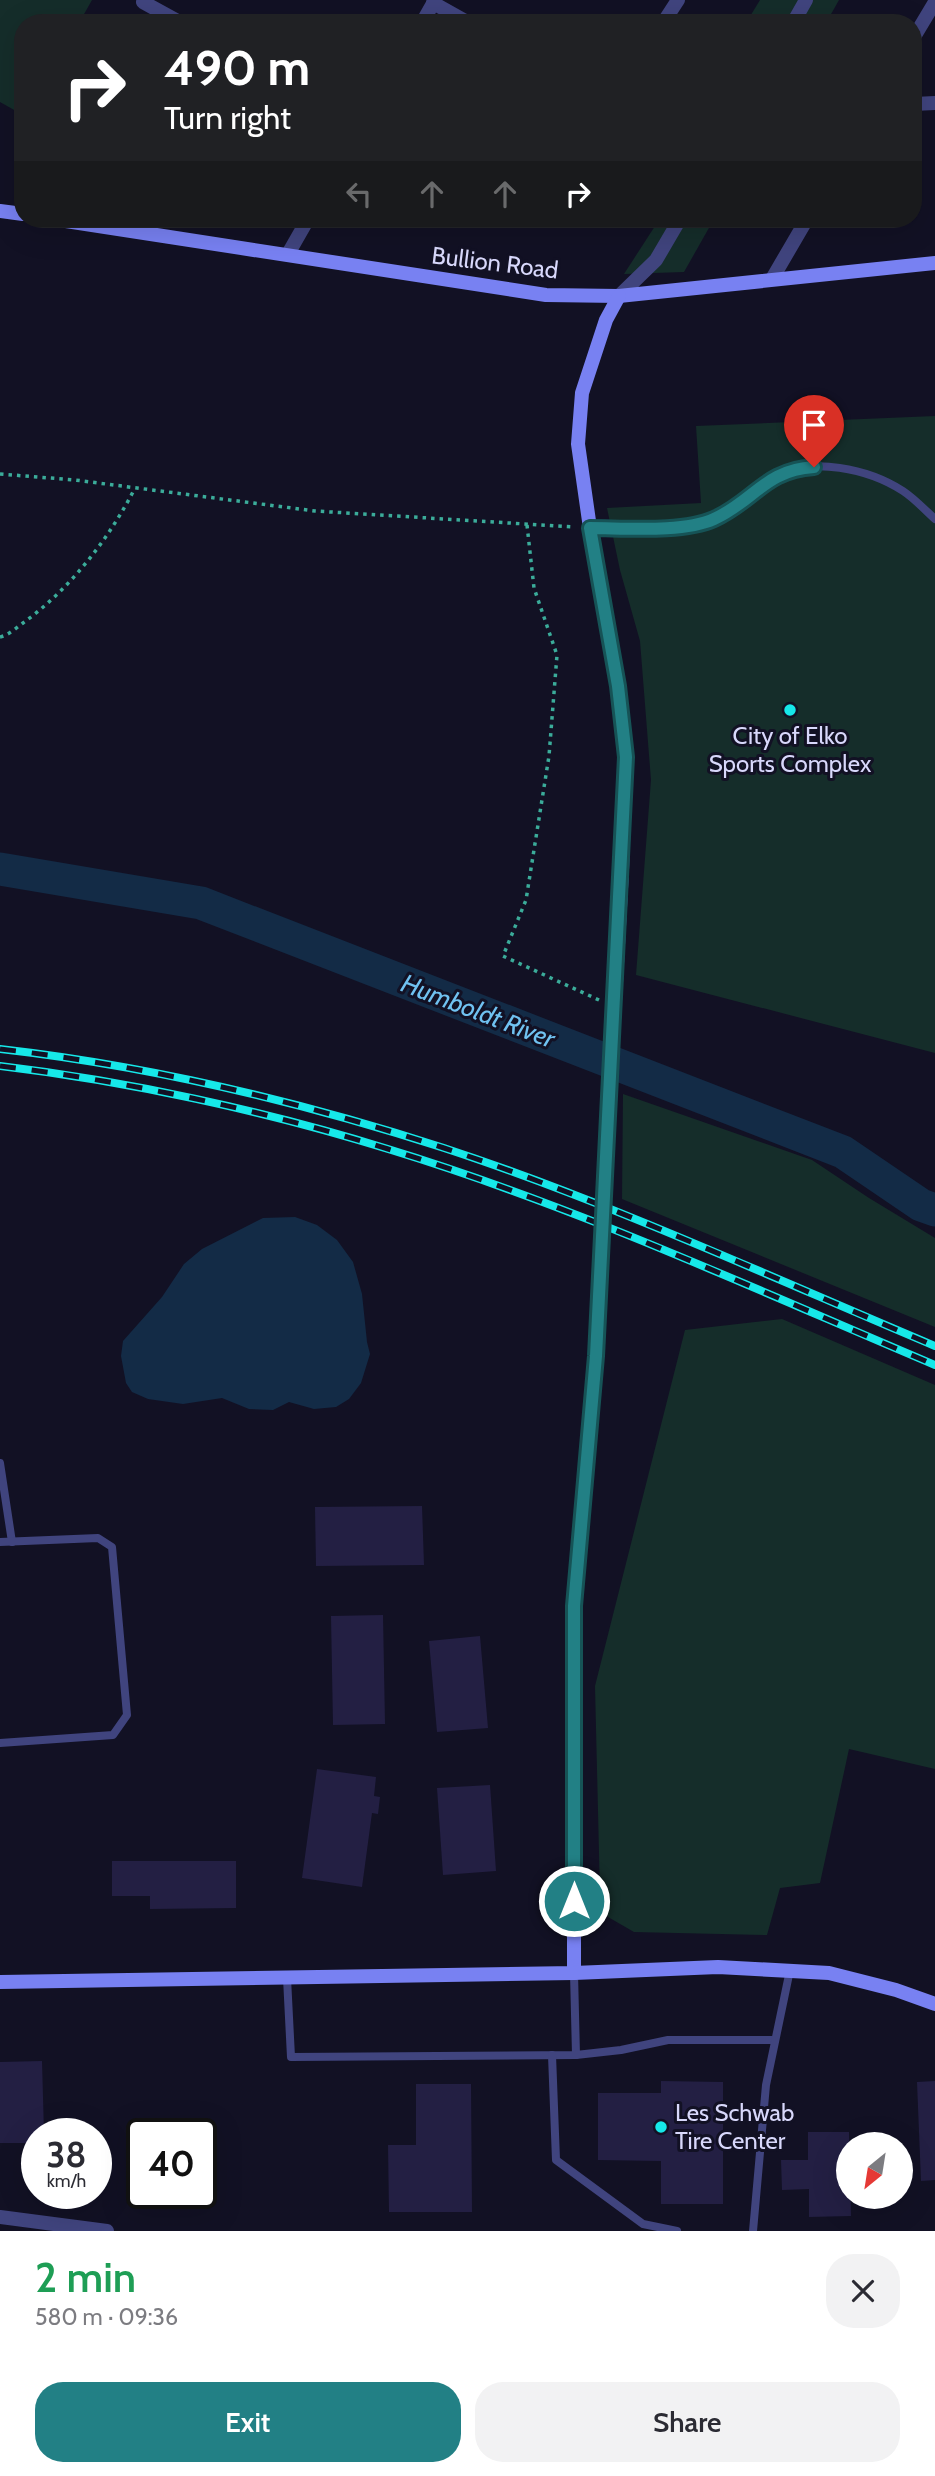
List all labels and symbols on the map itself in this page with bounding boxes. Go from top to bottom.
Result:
street label: Bullion Road [430,240,560,285]
pin [784,395,844,467]
marker: City of Elko Sports Complex [782,702,798,718]
place label: City of Elko Sports Complex [709,721,872,778]
water label: Humboldt River [397,967,560,1055]
position arrow [537,1864,611,1938]
place label: Les Schwab Tire Center [675,2098,794,2155]
speed limit sign: 40 [126,2118,217,2209]
marker: Les Schwab Tire Center [653,2119,669,2135]
north arrow [836,2132,914,2208]

